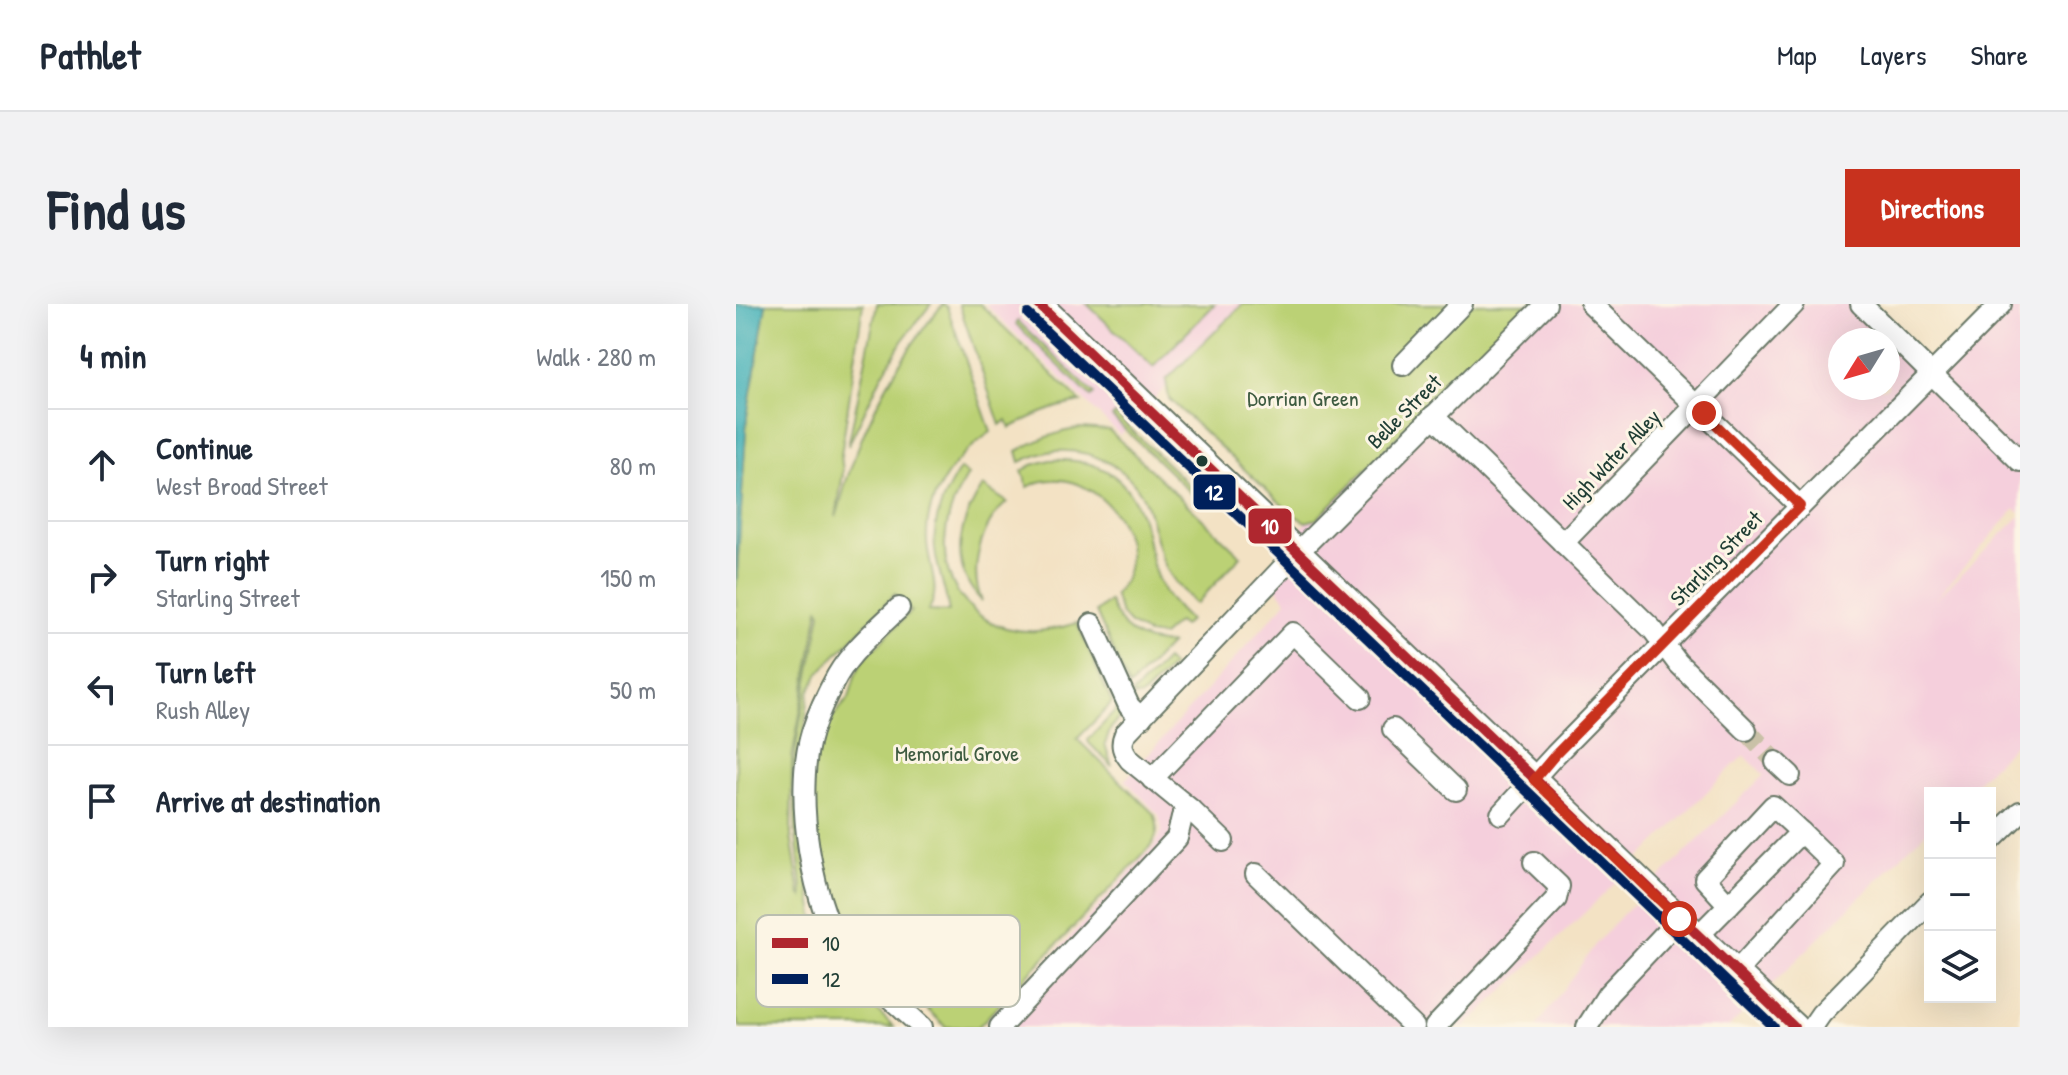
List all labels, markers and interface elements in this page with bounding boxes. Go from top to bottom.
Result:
text: Pathlet [40,29,141,81]
text: Map [1777,36,1817,74]
text: Layers [1861,36,1926,74]
text: Share [1970,36,2028,74]
button: Directions [1845,169,2020,247]
text: Find us [48,171,186,246]
north arrow [1828,328,1900,400]
text: 4 min [80,333,147,379]
text: Walk · 280 m [536,339,656,374]
street label: Belle Street [1360,367,1448,455]
park label: Dorrian Green [1247,383,1359,413]
route end [1686,395,1722,431]
street label: High Water Alley [1555,402,1667,516]
text: Continue [156,428,253,468]
icon: ahead [80,443,124,487]
text: 80 m [609,448,656,483]
unlabelled marker [1194,453,1210,469]
text: West Broad Street [156,468,328,503]
line badge: 12 [1192,473,1237,511]
text: 12 [1205,477,1224,507]
street label: Starling Street [1663,504,1769,612]
line badge: 10 [1247,507,1293,545]
text: 10 [1261,511,1279,541]
text: Turn right [156,540,269,580]
icon: right [80,555,124,599]
text: 150 m [600,560,656,595]
text: Starling Street [156,580,300,615]
text: Turn left [156,652,255,692]
icon: left [80,667,124,711]
text: 50 m [610,672,656,707]
text: Rush Alley [156,692,250,727]
park label: Memorial Grove [895,738,1019,768]
icon: arrive [80,779,124,823]
text: Arrive at destination [156,781,381,821]
map controls [1924,787,1996,1003]
button: + [1924,787,1996,859]
button: − [1924,859,1996,931]
route start [1661,901,1697,937]
legend [756,915,1020,1007]
text: 10 [822,928,840,958]
button: layers [1924,931,1996,1003]
text: 12 [822,964,841,994]

